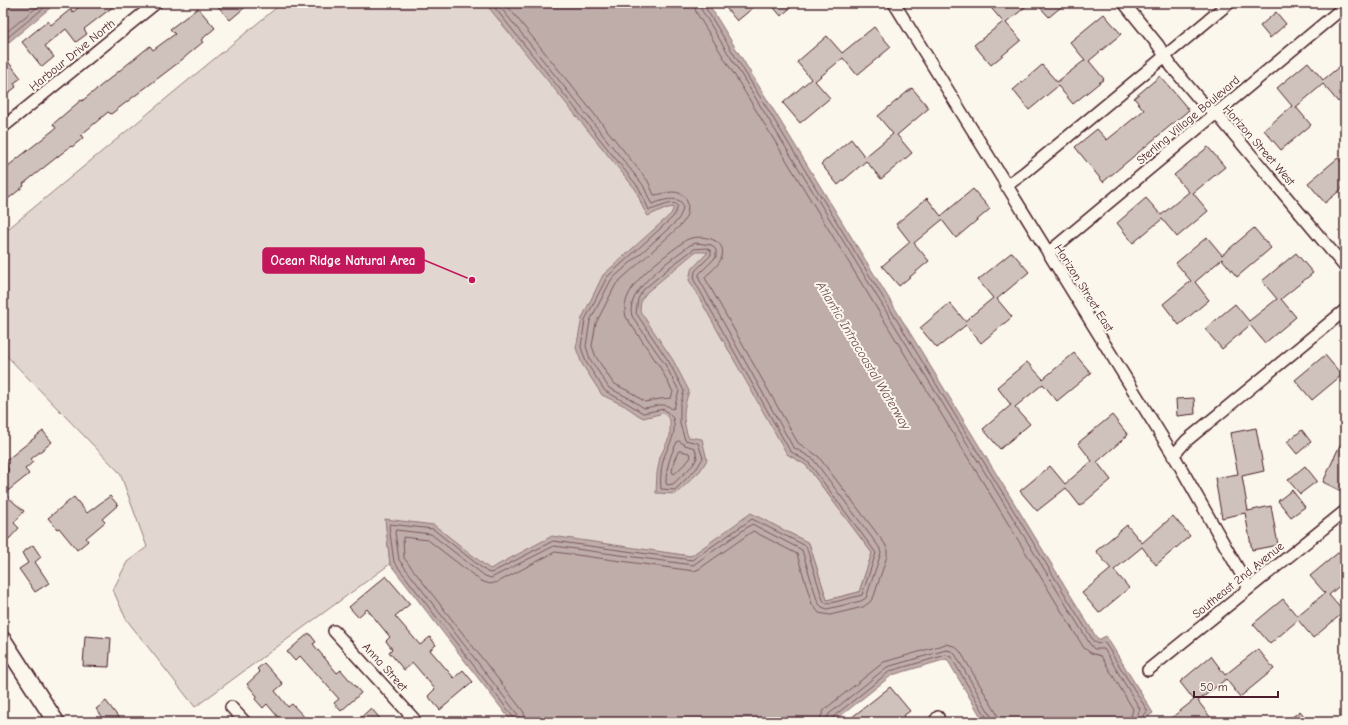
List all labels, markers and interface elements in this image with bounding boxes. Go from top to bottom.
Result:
street label: Harbour Drive North [26,16,118,94]
street label: Sterling Village Boulevard [1134,73,1242,167]
street label: Horizon Street West [1220,102,1298,189]
street label: Horizon Street East [1051,242,1117,335]
callout: Ocean Ridge Natural Area [263,248,424,273]
text: Ocean Ridge Natural Area [271,253,415,268]
water label: Atlantic Intracoastal Waterway [813,278,914,433]
street label: Southeast 2nd Avenue [1190,539,1286,621]
street label: Anna Street [360,640,411,695]
scale bar [1194,673,1278,699]
text: 50 m [1200,680,1228,694]

